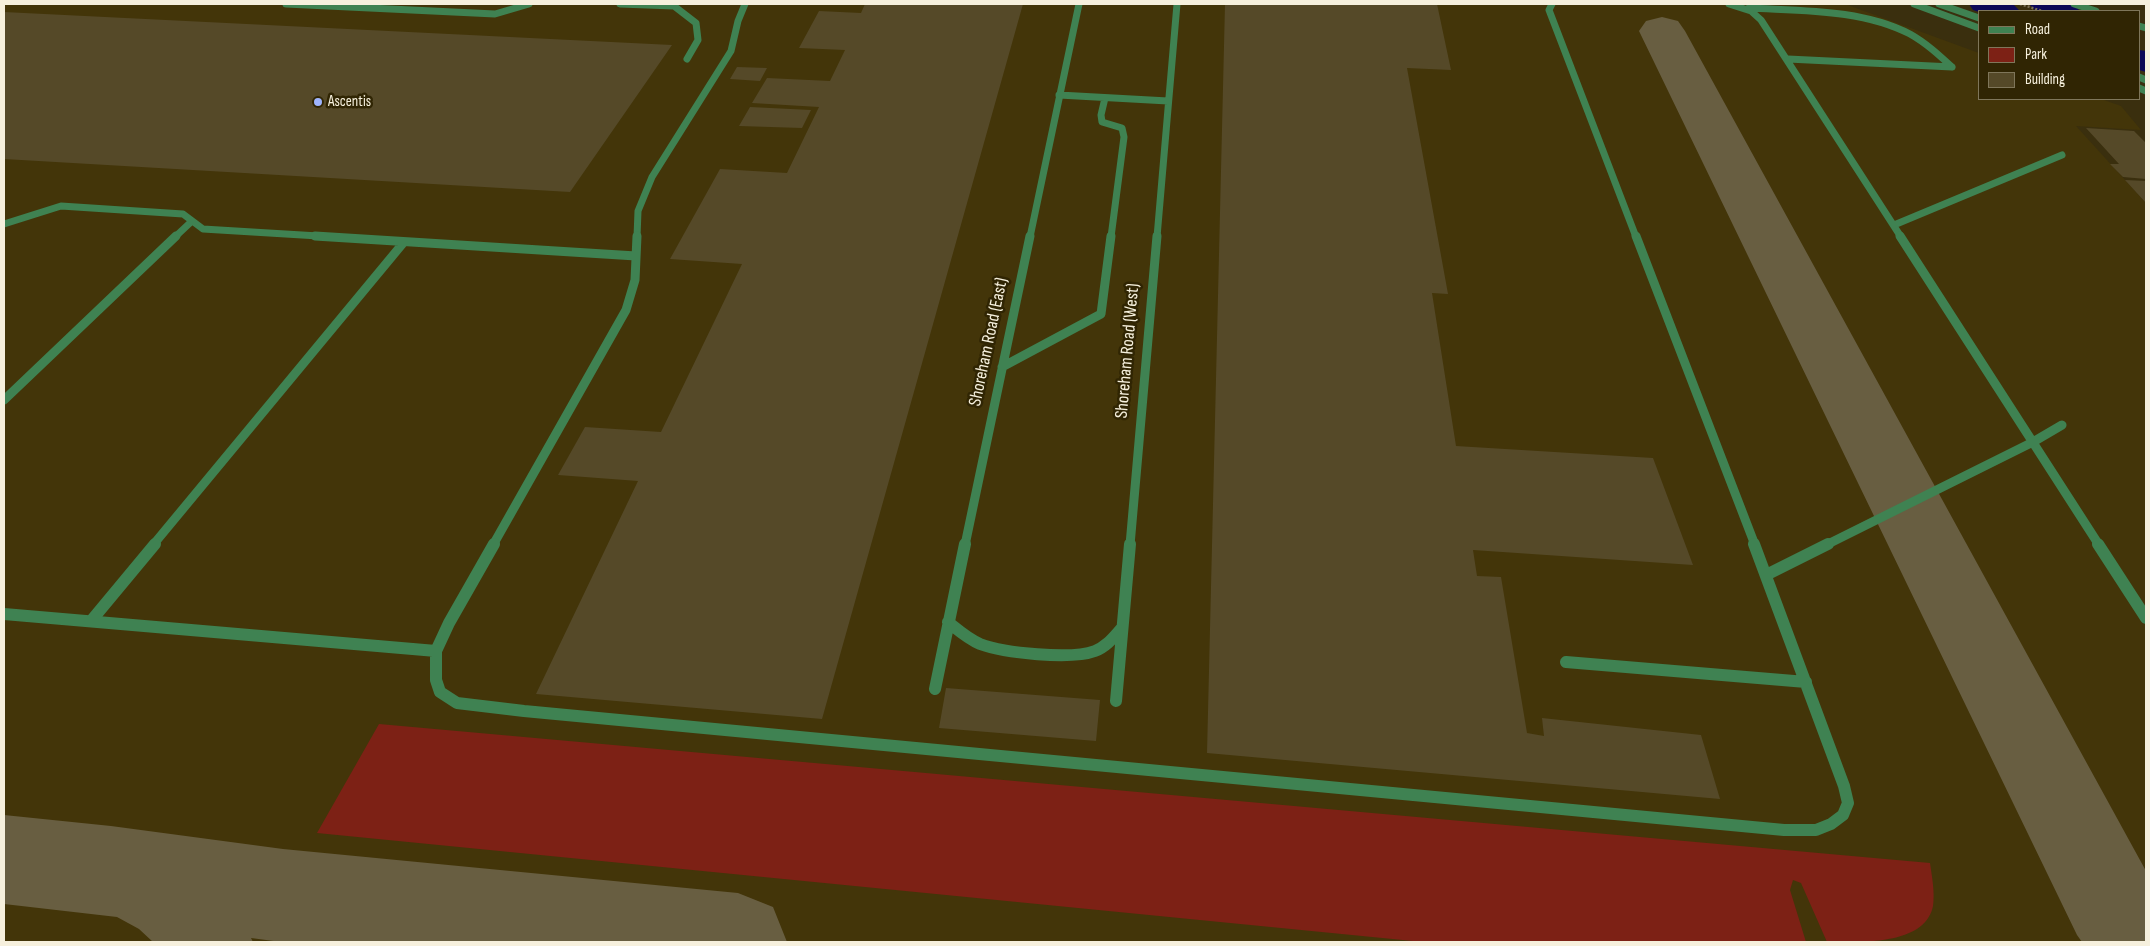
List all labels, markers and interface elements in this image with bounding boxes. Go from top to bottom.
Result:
legend [1978,10,2140,100]
text: Road [2025,20,2050,39]
text: Park [2025,45,2047,64]
text: Building [2025,70,2065,89]
place label: Ascentis [328,93,371,111]
marker: Ascentis [312,96,324,108]
street label: Shoreham Road (East) [965,276,1013,408]
street label: Shoreham Road (West) [1111,283,1145,419]

